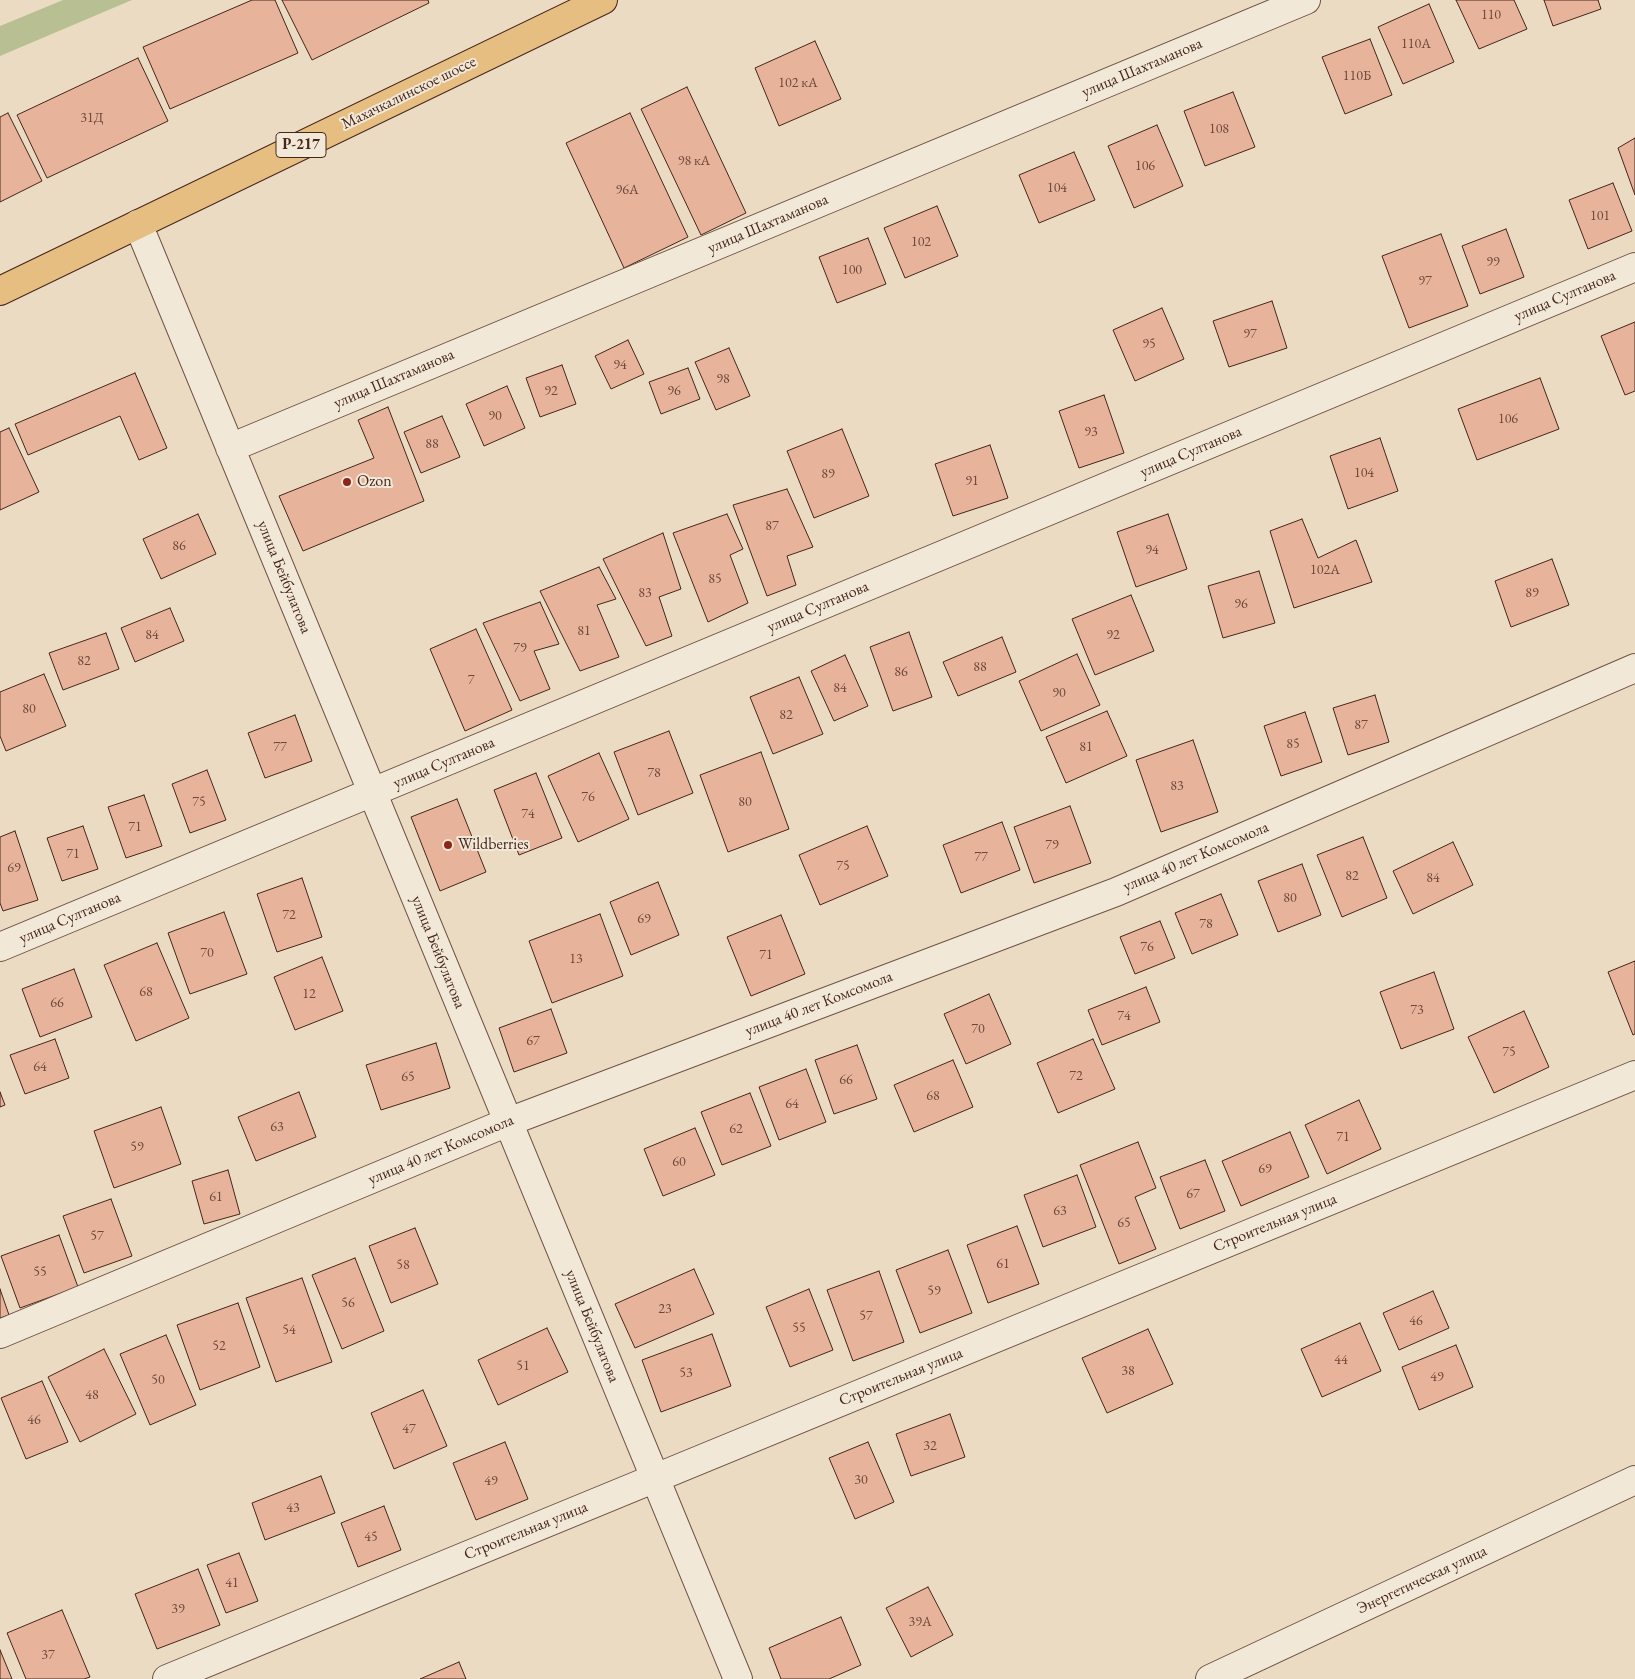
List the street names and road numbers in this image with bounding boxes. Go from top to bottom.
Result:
street label: улица Шахтаманова [1079,34,1205,102]
street label: Махачкалинское шоссе [339,52,479,134]
road number: Р-217 [276,132,326,158]
street label: улица Шахтаманова [705,190,831,258]
street label: улица Султанова [1511,266,1619,326]
street label: улица Шахтаманова [331,345,457,413]
street label: улица Султанова [1137,422,1245,482]
street label: улица Бейбулатова [253,518,315,636]
street label: улица Султанова [764,577,872,637]
street label: улица Султанова [390,733,498,793]
street label: улица 40 лет Комсомола [1120,818,1272,896]
street label: улица Султанова [16,888,124,948]
street label: улица Бейбулатова [407,893,469,1011]
street label: улица 40 лет Комсомола [743,967,895,1041]
street label: улица 40 лет Комсомола [365,1111,517,1189]
street label: Строительная улица [1210,1189,1340,1257]
street label: улица Бейбулатова [561,1267,623,1385]
street label: Строительная улица [836,1343,966,1411]
street label: Строительная улица [461,1497,591,1565]
street label: Энергетическая улица [1354,1541,1490,1619]

